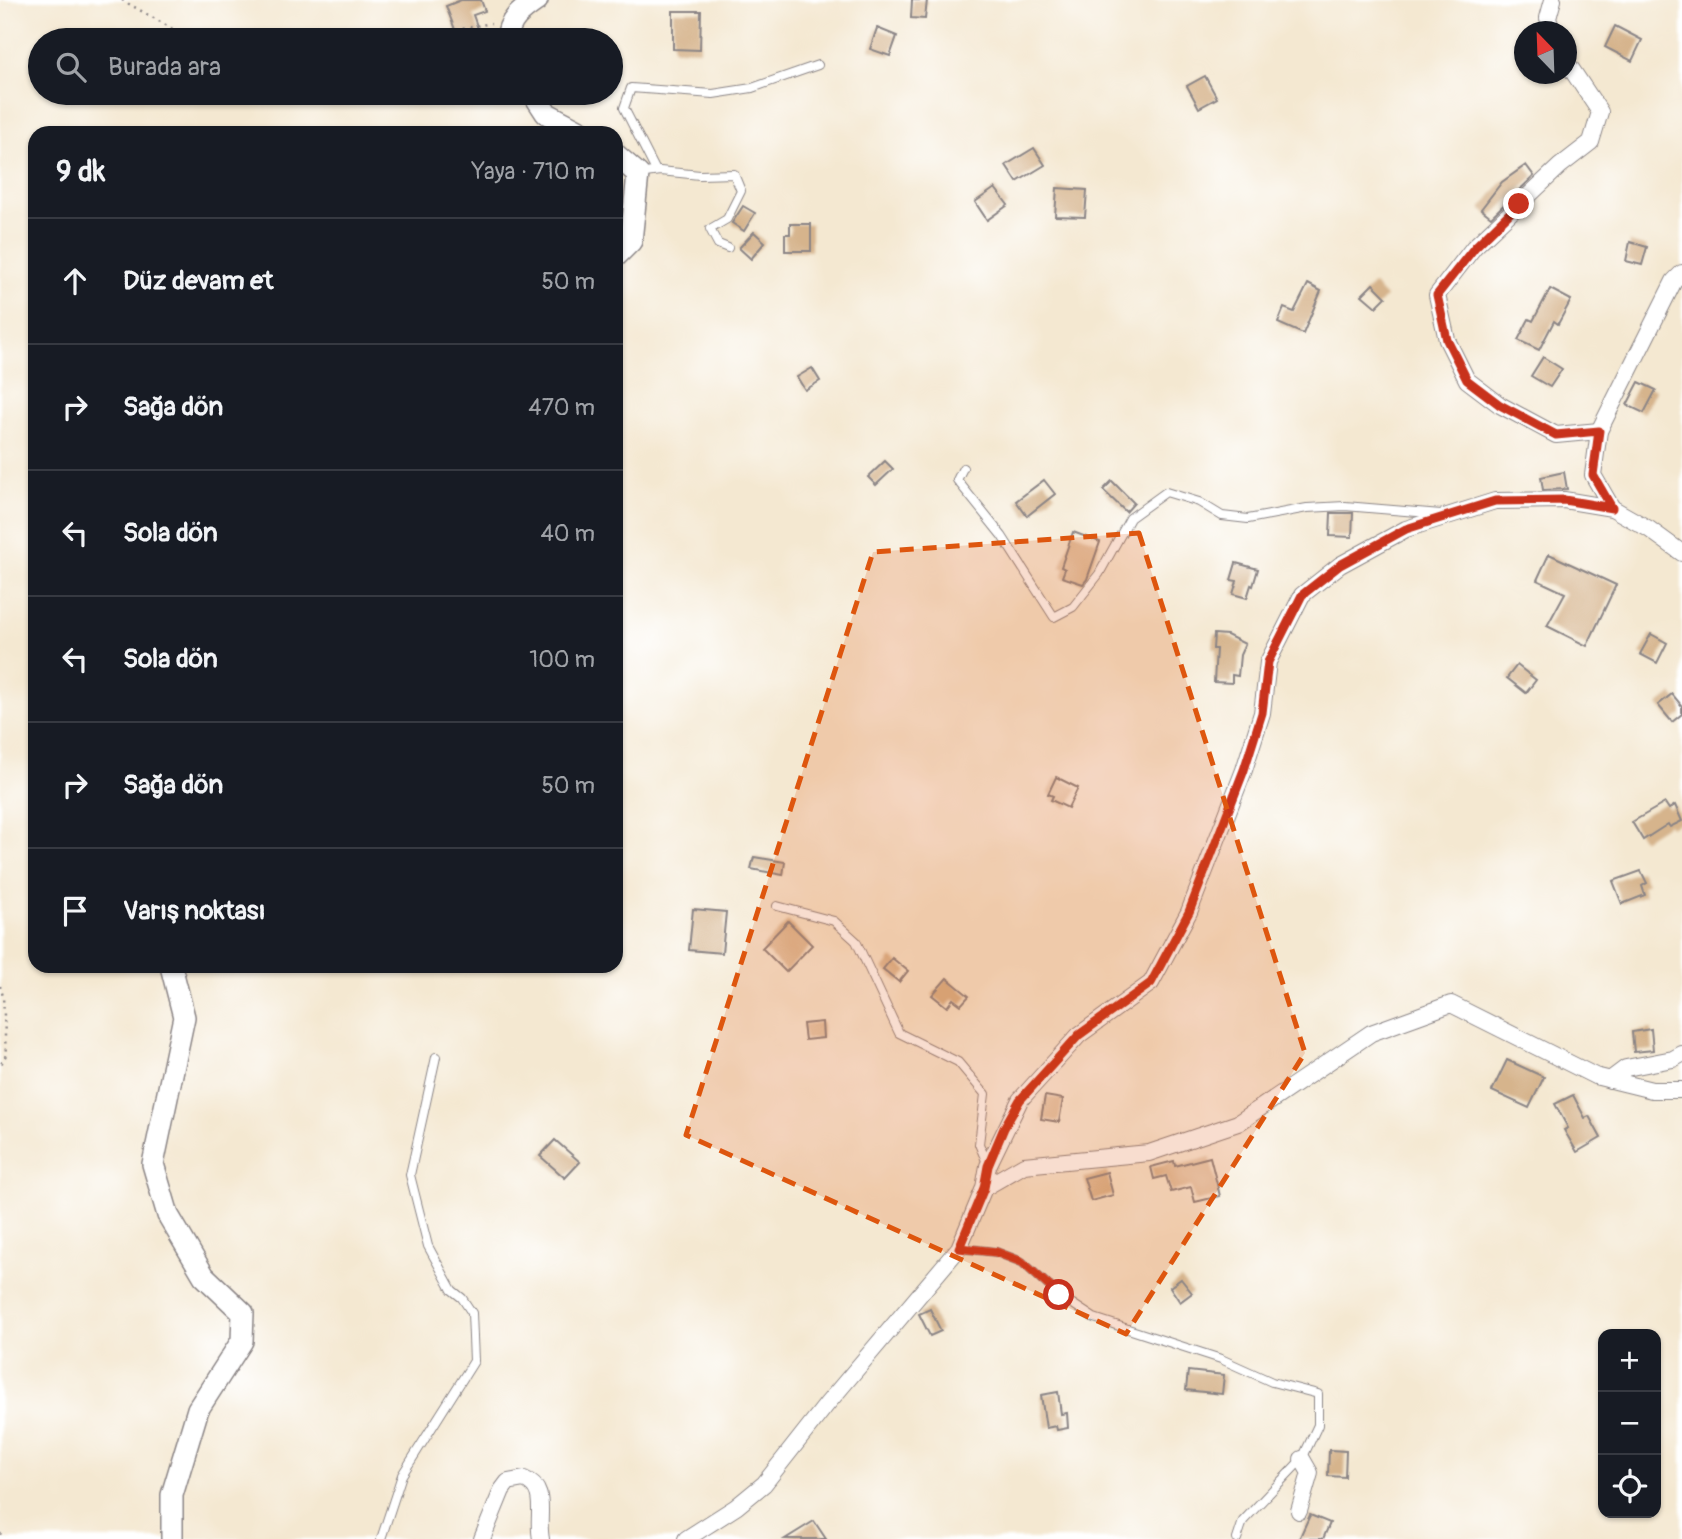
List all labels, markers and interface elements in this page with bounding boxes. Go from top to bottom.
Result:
north arrow [1514,21,1577,84]
search box [28,28,623,105]
icon: search [52,48,90,86]
text: Burada ara [108,51,221,83]
text: 9 dk [56,153,105,190]
text: Yaya · 710 m [472,157,595,186]
route end [1503,188,1534,219]
icon: ahead [56,262,94,300]
text: Düz devam et [123,265,274,297]
text: 50 m [541,267,595,296]
icon: right [56,388,94,426]
text: Sağa dön [123,391,223,423]
text: 470 m [528,393,595,422]
icon: left [56,514,94,552]
text: Sola dön [123,517,218,549]
text: 40 m [541,519,595,548]
icon: left [56,640,94,678]
text: Sola dön [123,643,218,675]
text: 100 m [529,645,595,674]
icon: right [56,766,94,804]
text: Sağa dön [123,769,223,801]
text: 50 m [541,771,595,800]
icon: arrive [56,892,94,930]
text: Varış noktası [123,895,265,927]
route start [1043,1279,1074,1310]
map controls [1598,1329,1661,1518]
button: + [1598,1329,1661,1392]
button: − [1598,1392,1661,1455]
button: locate [1598,1455,1661,1518]

